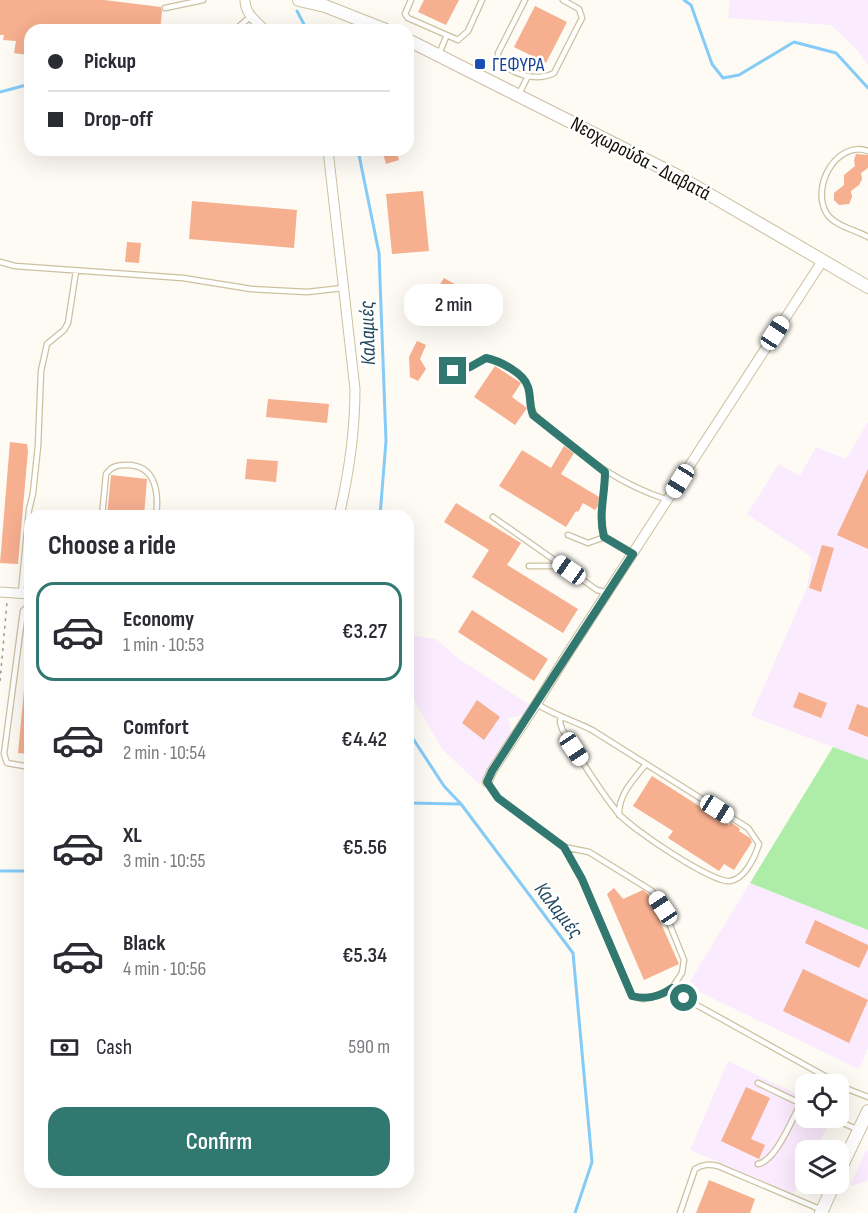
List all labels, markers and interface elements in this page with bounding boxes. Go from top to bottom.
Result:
text: Pickup [84,48,136,75]
place label: ΓΕΦΥΡΑ [492,53,545,77]
marker: ΓΕΦΥΡΑ [473,57,487,71]
text: Drop-off [84,106,153,133]
street label: Νεοχωρούδα - Διαβατά [566,112,715,206]
callout: 2 min [404,284,502,326]
text: 2 min [435,293,472,317]
water label: Καλαμιές [354,300,381,366]
car [758,313,792,353]
route end [439,357,466,384]
car [663,461,697,501]
text: Choose a ride [48,530,176,562]
car [549,552,589,588]
icon: car [51,605,105,659]
text: Economy [123,606,194,633]
text: €3.27 [342,618,387,645]
text: 1 min · 10:53 [123,633,205,657]
icon: car [51,713,105,767]
text: Comfort [123,714,189,741]
text: €4.42 [341,726,387,753]
car [556,729,592,769]
text: 2 min · 10:54 [123,741,206,765]
car [697,792,737,826]
icon: car [51,821,105,875]
text: XL [123,822,142,849]
text: €5.56 [342,834,387,861]
text: 3 min · 10:55 [123,849,206,873]
water label: Καλαμιές [529,877,589,944]
car [645,888,681,928]
icon: car [51,929,105,983]
text: Black [123,930,165,957]
text: €5.34 [342,942,387,969]
text: 4 min · 10:56 [123,957,206,981]
route start [670,984,697,1011]
icon: cash [48,1031,81,1064]
text: Cash [96,1034,132,1061]
text: 590 m [348,1035,390,1059]
map controls [795,1074,849,1194]
button: locate [795,1074,849,1128]
button: Confirm [48,1107,390,1176]
button: layers [795,1140,849,1194]

